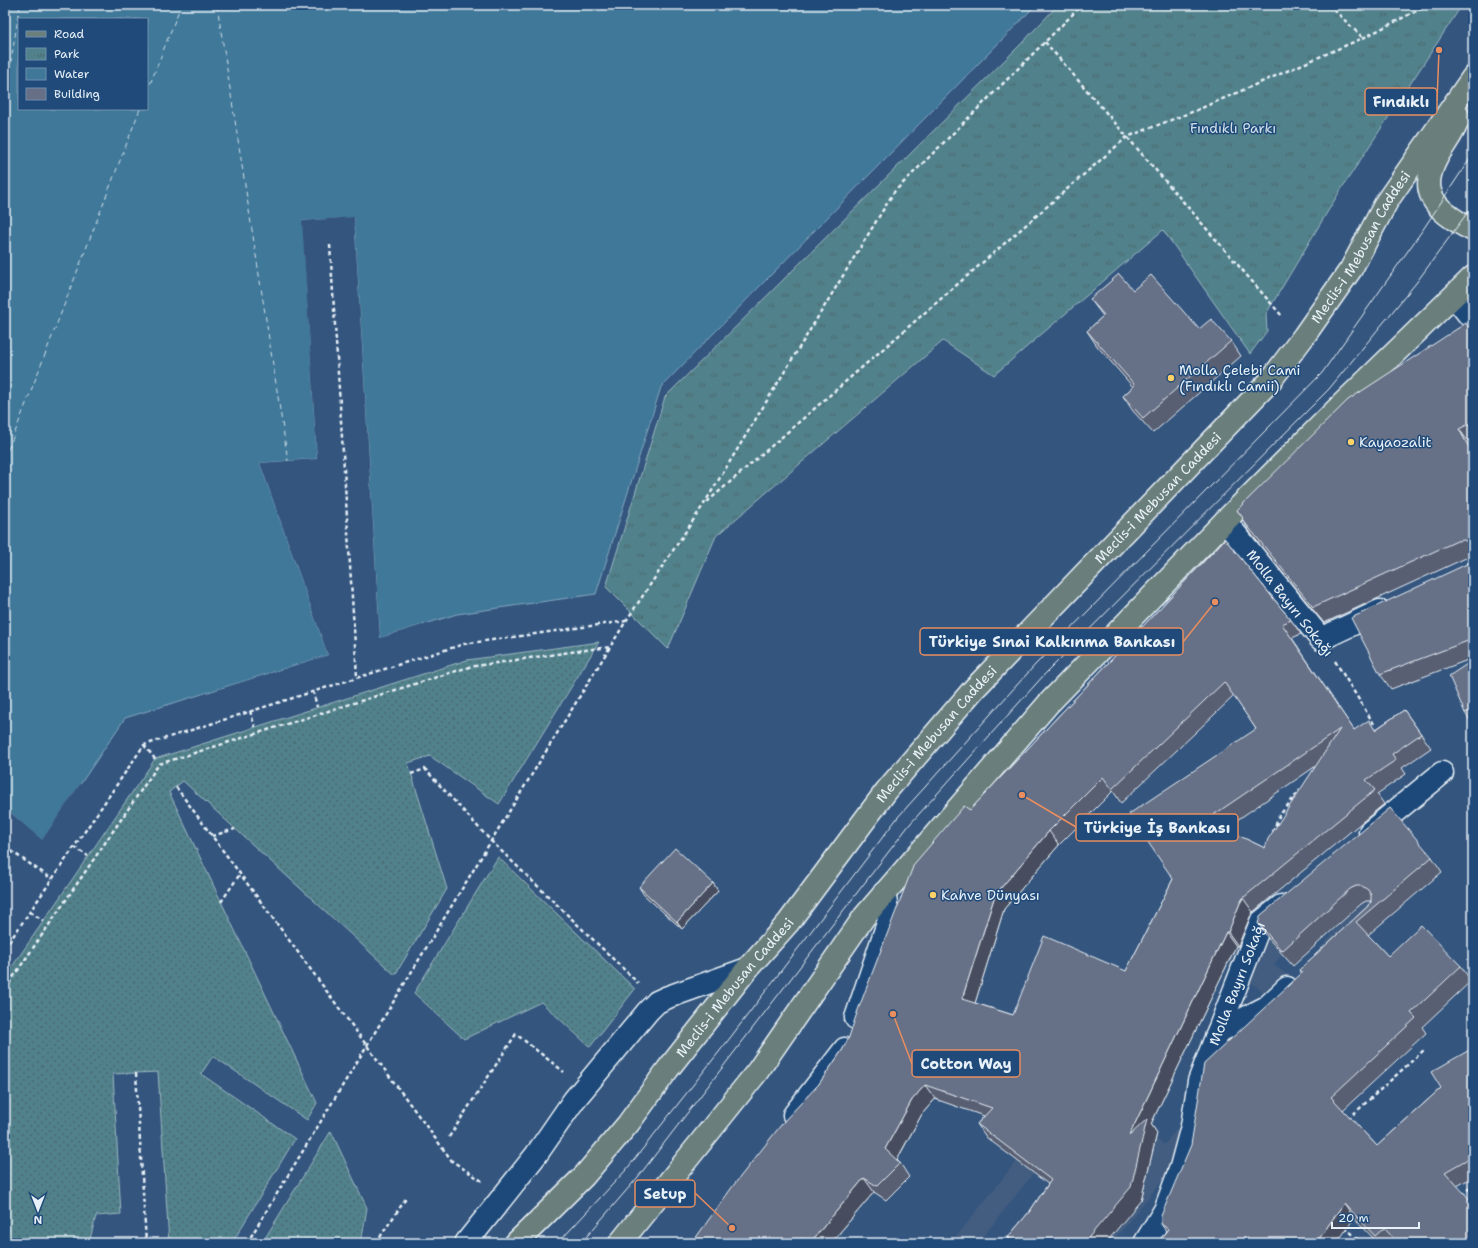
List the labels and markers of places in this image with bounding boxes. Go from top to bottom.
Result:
callout: Fındıklı [1365,88,1437,115]
place label: Molla Çelebi Cami (Fındıklı Camii) [1179,361,1301,395]
marker: Molla Çelebi Cami (Fındıklı Camii) [1166,373,1176,383]
place label: Kayaozalit [1359,433,1432,451]
marker: Kayaozalit [1346,437,1356,447]
callout: Türkiye Sınai Kalkınma Bankası [920,628,1183,655]
callout: Türkiye İş Bankası [1076,814,1238,841]
place label: Kahve Dünyası [941,886,1040,904]
marker: Kahve Dünyası [928,890,938,900]
callout: Cotton Way [912,1050,1020,1077]
callout: Setup [635,1180,695,1207]

